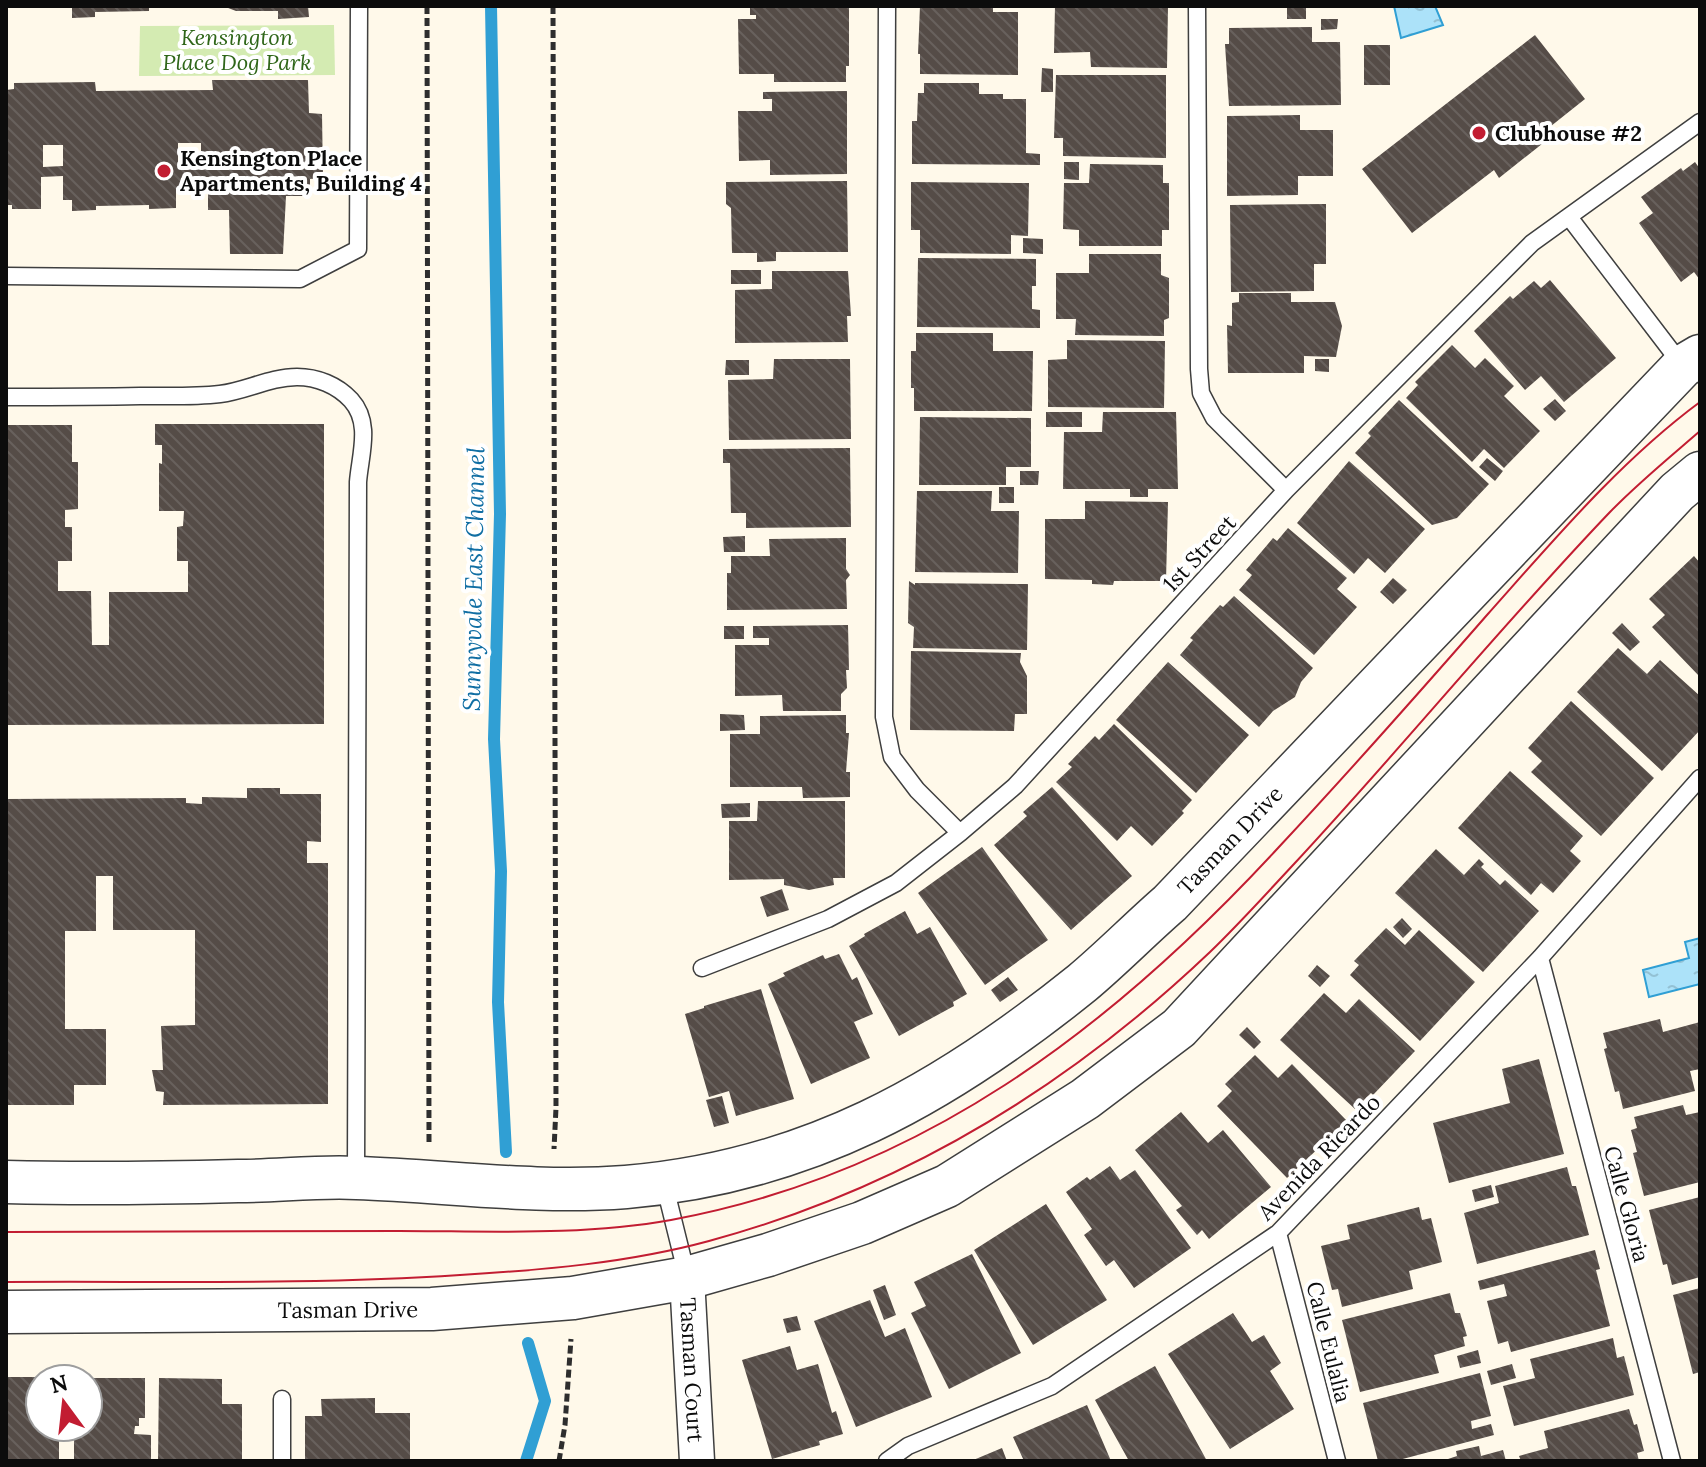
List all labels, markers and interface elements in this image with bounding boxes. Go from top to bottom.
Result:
park label: Kensington Place Dog Park [162,23,312,76]
place label: Clubhouse #2 [1495,119,1642,147]
marker: Clubhouse #2 [1470,124,1488,142]
place label: Kensington Place Apartments, Building 4 [180,144,422,197]
marker: Kensington Place Apartments, Building 4 [155,162,173,180]
water label: Sunnyvale East Channel [456,446,491,711]
street label: 1st Street [1156,508,1242,597]
street label: Tasman Drive [1171,780,1289,901]
street label: Avenida Ricardo [1251,1088,1386,1227]
street label: Calle Gloria [1598,1143,1656,1265]
street label: Calle Eulalia [1300,1279,1358,1405]
street label: Tasman Drive [278,1295,418,1324]
street label: Tasman Court [674,1297,710,1443]
north arrow [24,1363,104,1443]
text: N [47,1368,71,1399]

